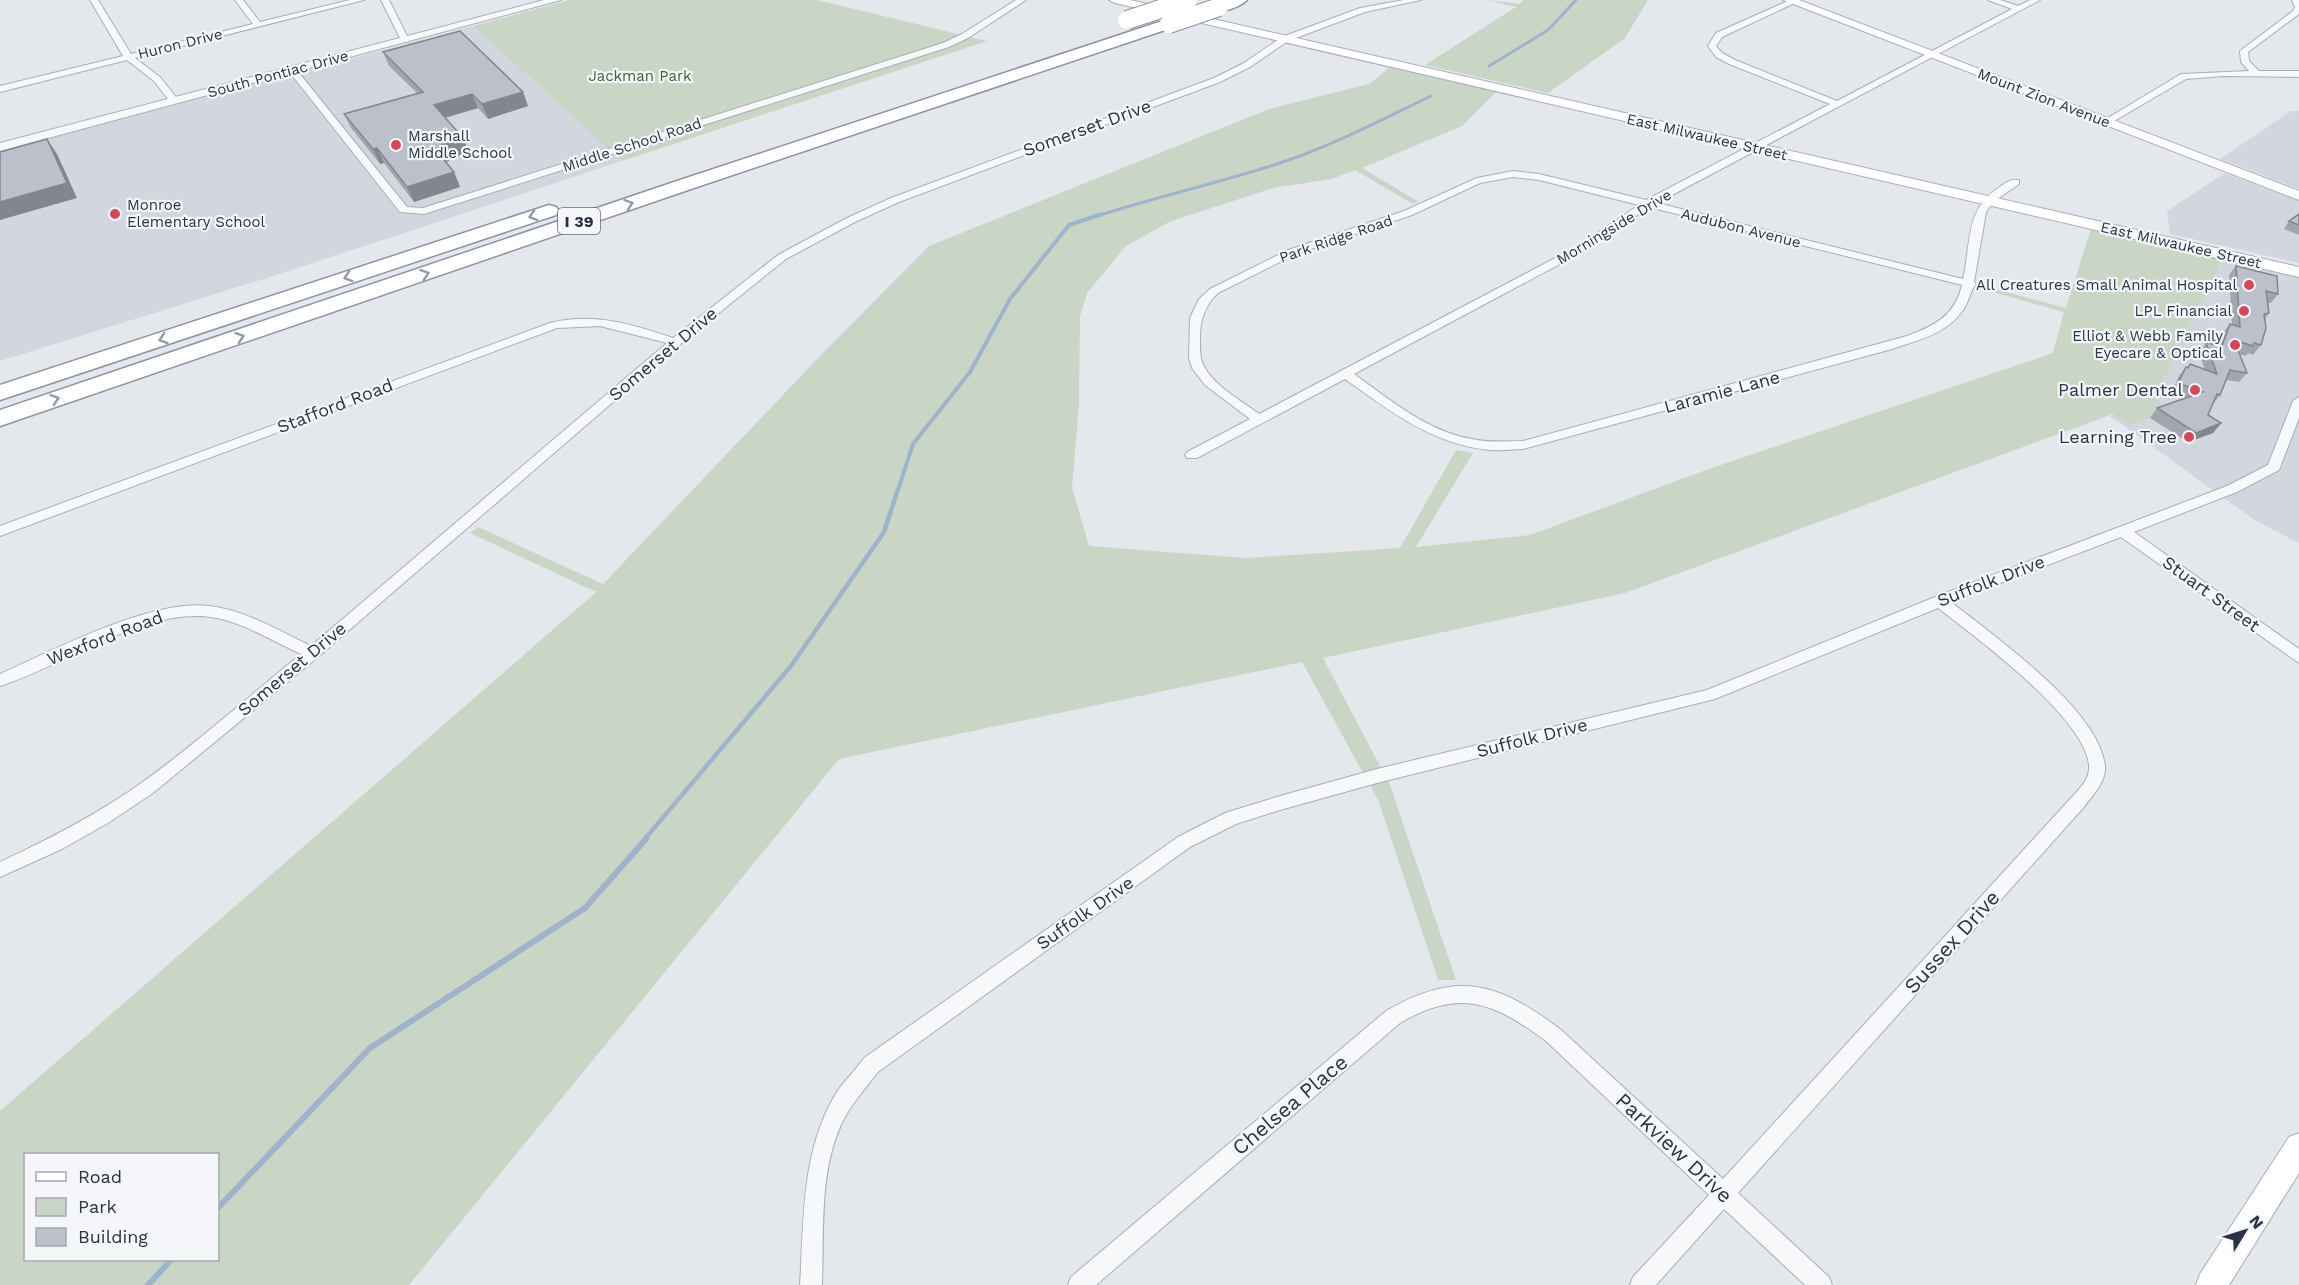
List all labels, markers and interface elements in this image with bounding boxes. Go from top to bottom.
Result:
street label: Huron Drive [136,25,224,63]
street label: South Pontiac Drive [205,46,351,102]
street label: Mount Zion Avenue [1975,64,2113,132]
park label: Jackman Park [588,67,692,85]
street label: Somerset Drive [1020,95,1154,160]
street label: East Milwaukee Street [1625,110,1790,164]
street label: Middle School Road [560,114,704,176]
place label: Marshall Middle School [408,127,512,162]
marker: Marshall Middle School [389,138,403,152]
street label: Morningside Drive [1553,186,1675,268]
place label: Monroe Elementary School [127,196,266,231]
one-way arrow [623,199,634,211]
street label: Audubon Avenue [1679,204,1803,252]
marker: Monroe Elementary School [108,207,122,221]
road number: I 39 [558,208,600,234]
one-way arrow [528,209,539,221]
street label: Park Ridge Road [1277,211,1395,267]
street label: East Milwaukee Street [2099,218,2264,272]
one-way arrow [419,268,429,281]
one-way arrow [343,270,354,283]
place label: All Creatures Small Animal Hospital [1976,276,2237,294]
marker: All Creatures Small Animal Hospital [2242,278,2256,292]
street label: Somerset Drive [604,302,721,405]
place label: LPL Financial [2135,302,2232,320]
marker: LPL Financial [2237,304,2251,318]
place label: Elliot & Webb Family Eyecare & Optical [2072,327,2223,362]
one-way arrow [234,331,245,344]
one-way arrow [158,332,169,344]
marker: Elliot & Webb Family Eyecare & Optical [2228,338,2242,352]
street label: Laramie Lane [1662,366,1782,417]
street label: Stafford Road [274,374,396,437]
place label: Palmer Dental [2058,379,2183,400]
marker: Palmer Dental [2188,383,2202,397]
one-way arrow [49,394,60,407]
place label: Learning Tree [2059,426,2177,447]
marker: Learning Tree [2182,430,2196,444]
street label: Suffolk Drive [1934,550,2048,611]
street label: Stuart Street [2159,551,2264,636]
street label: Wexford Road [44,606,166,669]
street label: Somerset Drive [233,617,350,720]
street label: Suffolk Drive [1474,714,1589,761]
street label: Suffolk Drive [1032,871,1137,954]
street label: Sussex Drive [1899,885,2005,998]
street label: Chelsea Place [1227,1049,1352,1160]
street label: Parkview Drive [1611,1087,1738,1208]
legend [24,1153,219,1261]
text: Road [78,1166,122,1187]
text: Park [78,1196,117,1217]
north arrow [2215,1201,2275,1261]
text: N [2245,1212,2268,1233]
text: Building [78,1226,148,1247]

